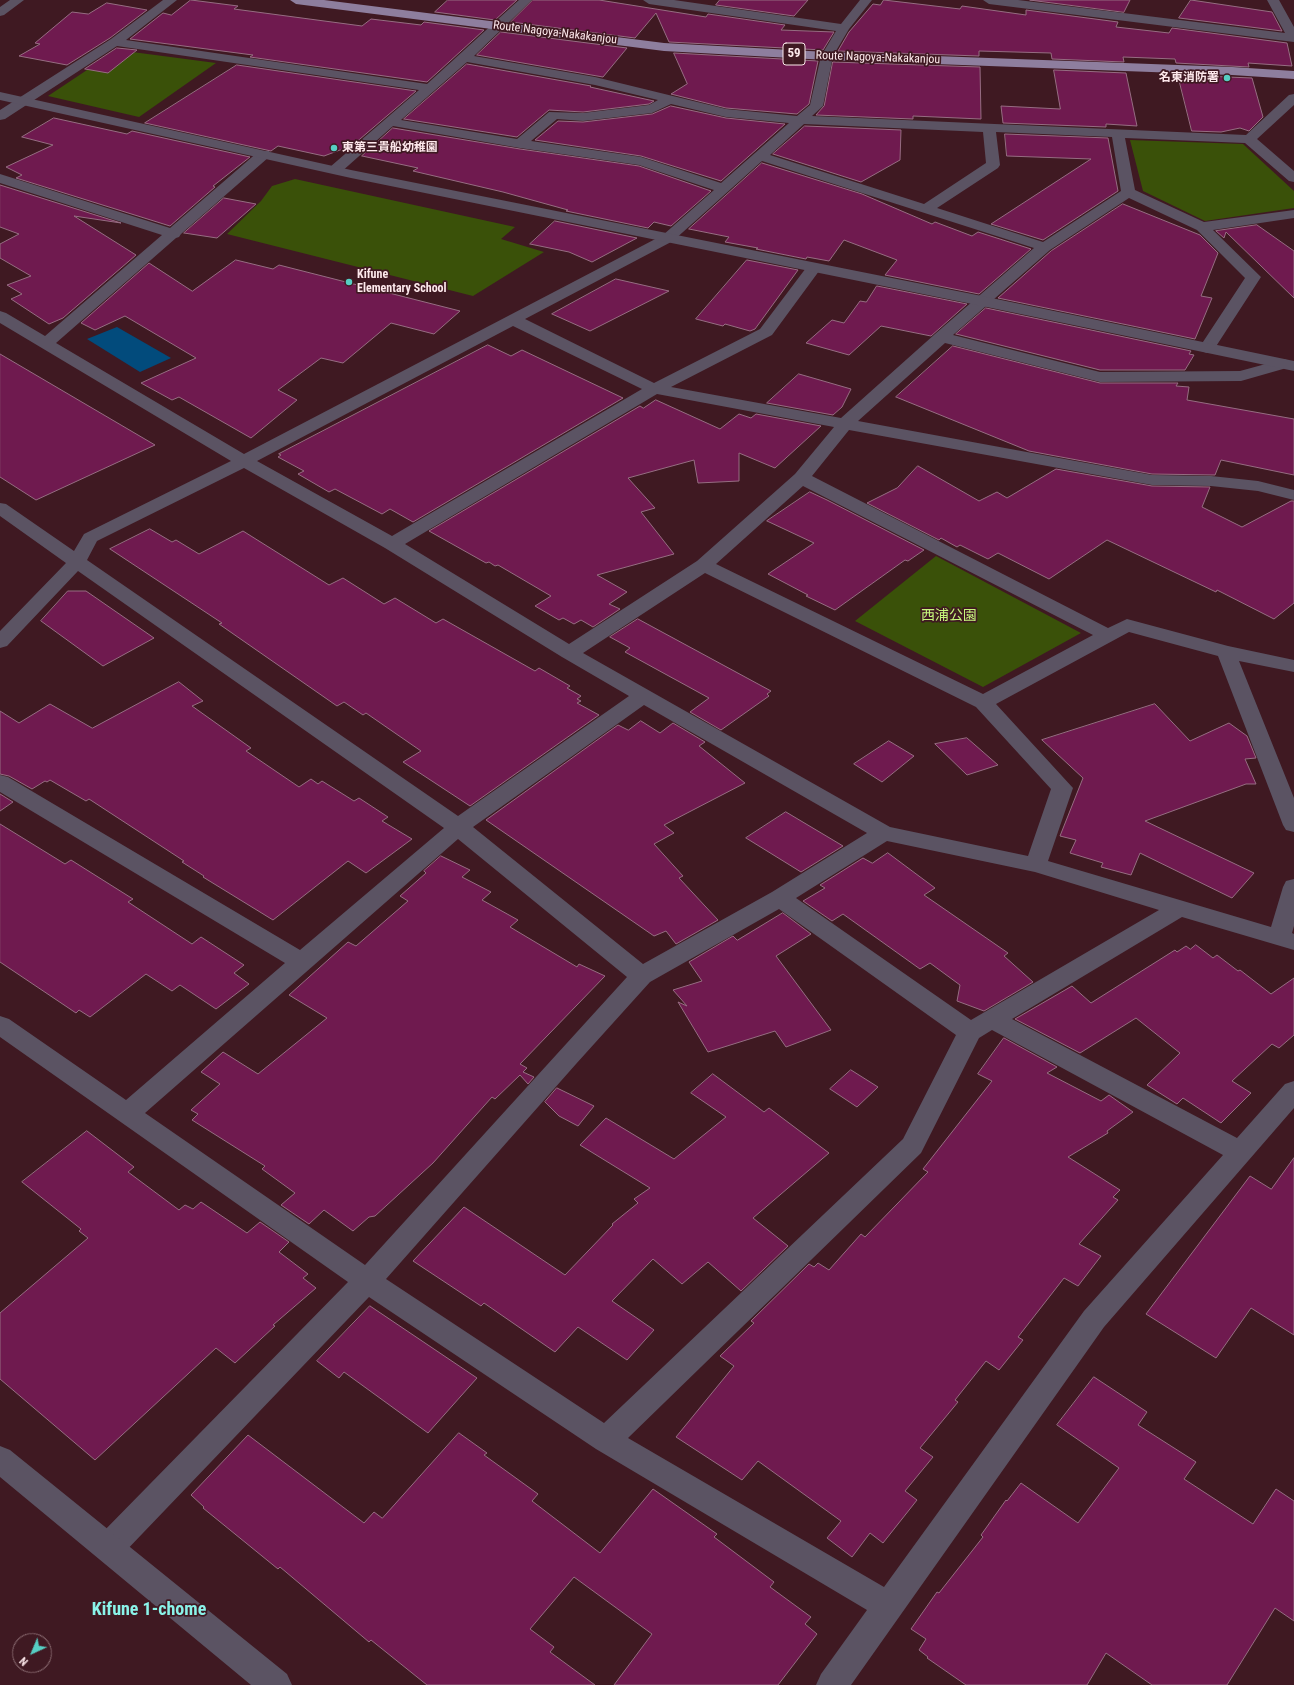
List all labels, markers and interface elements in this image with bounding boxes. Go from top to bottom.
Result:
street label: Route Nagoya-Nakakanjou [492,18,618,48]
road number: 59 [783,43,805,65]
street label: Route Nagoya-Nakakanjou [815,49,941,67]
place label: 名東消防署 [1159,71,1219,85]
marker: 名東消防署 [1222,73,1232,83]
place label: 東第三貴船幼稚園 [342,141,438,155]
marker: 東第三貴船幼稚園 [329,143,339,153]
place label: Kifune Elementary School [357,268,447,296]
marker: Kifune Elementary School [344,277,354,287]
park label: 西浦公園 [921,608,977,624]
district label: Kifune 1-chome [92,1599,206,1621]
north arrow [12,1633,52,1673]
text: N [17,1654,31,1668]

